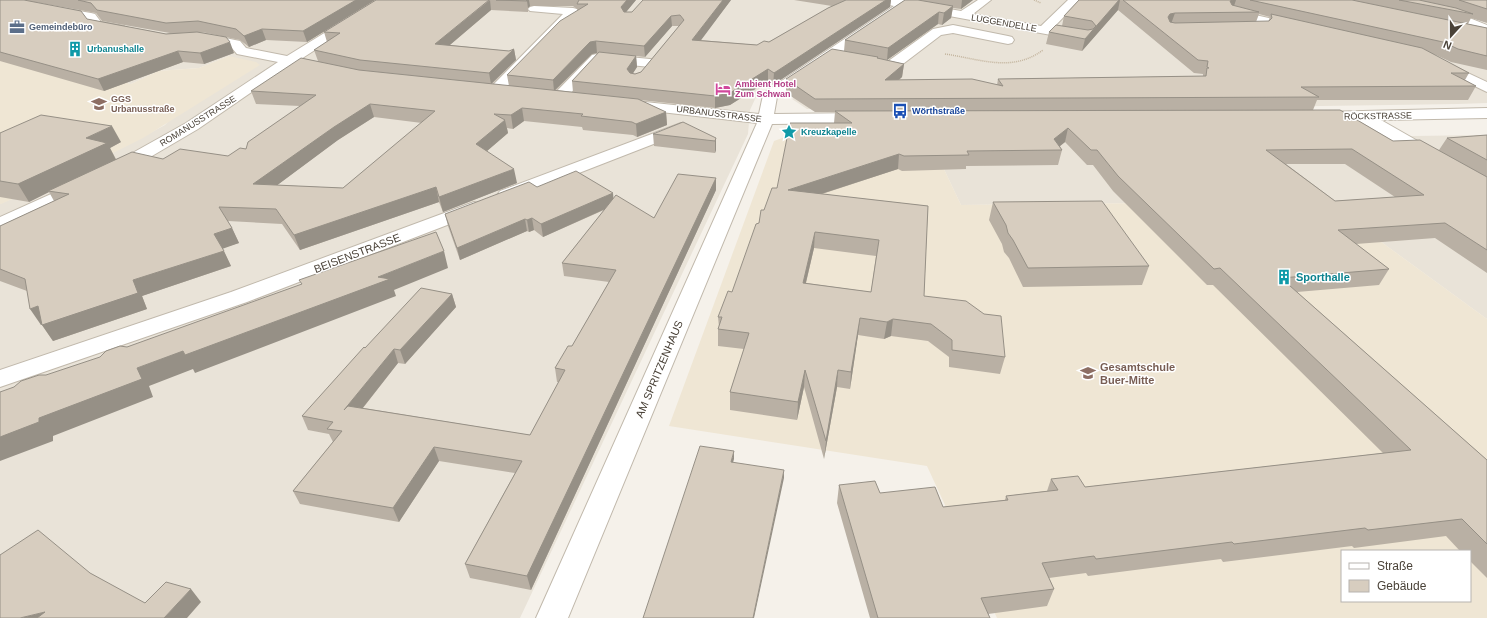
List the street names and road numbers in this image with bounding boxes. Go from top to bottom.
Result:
street label: LUGGENDELLE [970,12,1038,34]
street label: ROMANUSSTRASSE [158,93,238,149]
street label: URBANUSSTRASSE [676,104,762,124]
street label: RÖCKSTRASSE [1344,110,1412,122]
street label: BEISENSTRASSE [312,231,402,275]
street label: AM SPRITZENHAUS [633,319,685,419]

